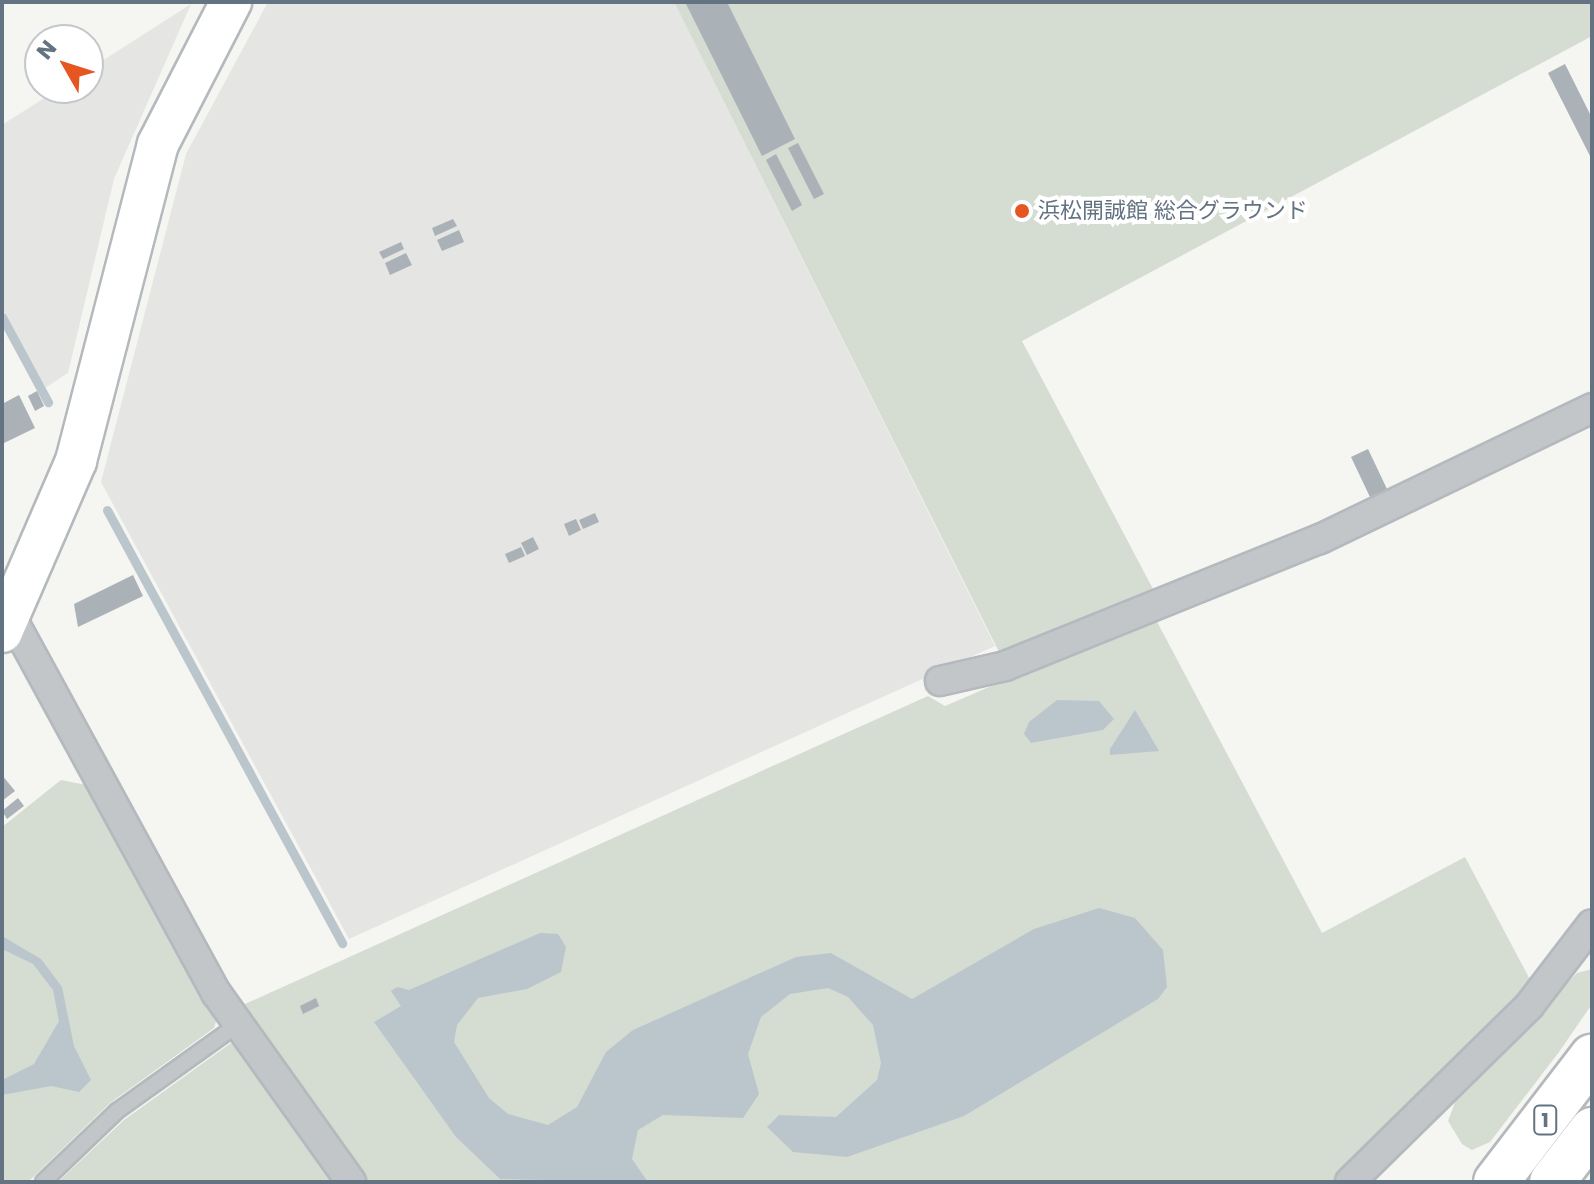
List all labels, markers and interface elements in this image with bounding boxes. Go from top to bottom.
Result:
north arrow [24,24,104,104]
text: N [29,34,64,66]
place label: 浜松開誠館 総合グラウンド [1038,198,1308,224]
marker: 浜松開誠館 総合グラウンド [1013,202,1031,220]
road number: 1 [1533,1104,1557,1136]

